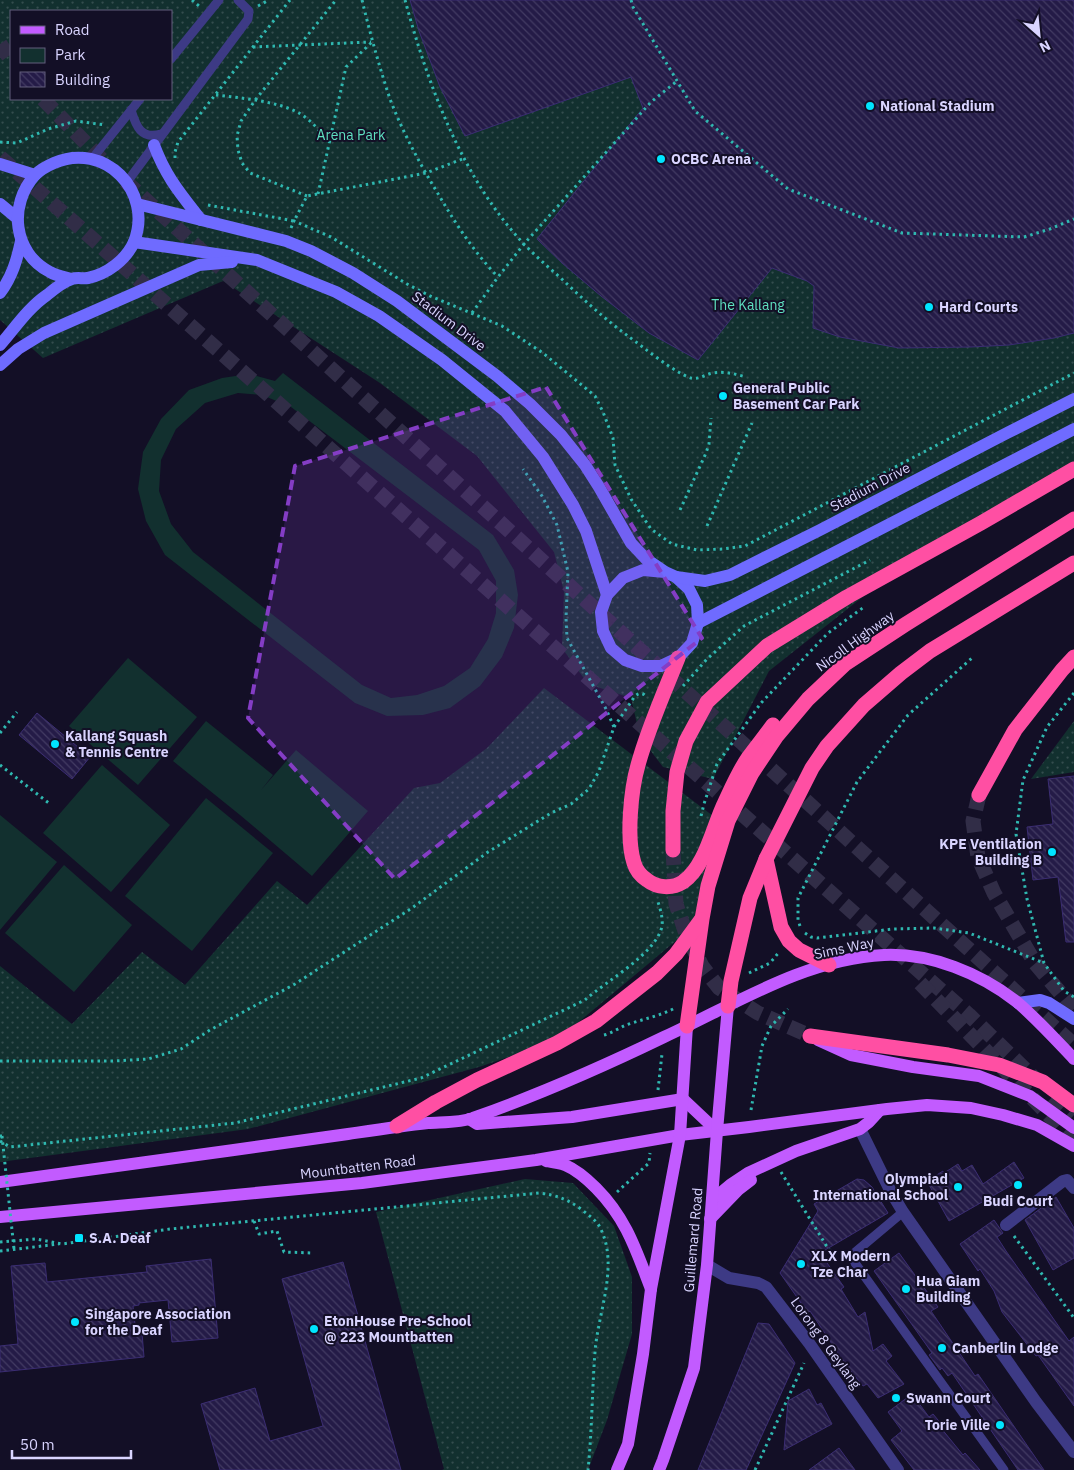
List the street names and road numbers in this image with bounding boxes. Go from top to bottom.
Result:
street label: Stadium Drive [408,287,490,355]
street label: Stadium Drive [827,458,913,516]
street label: Nicoll Highway [812,606,898,676]
street label: Sims Way [812,933,876,963]
street label: Mountbatten Road [299,1151,417,1183]
street label: Guillemard Road [679,1187,707,1293]
street label: Lorong 8 Geylang [787,1294,866,1393]

